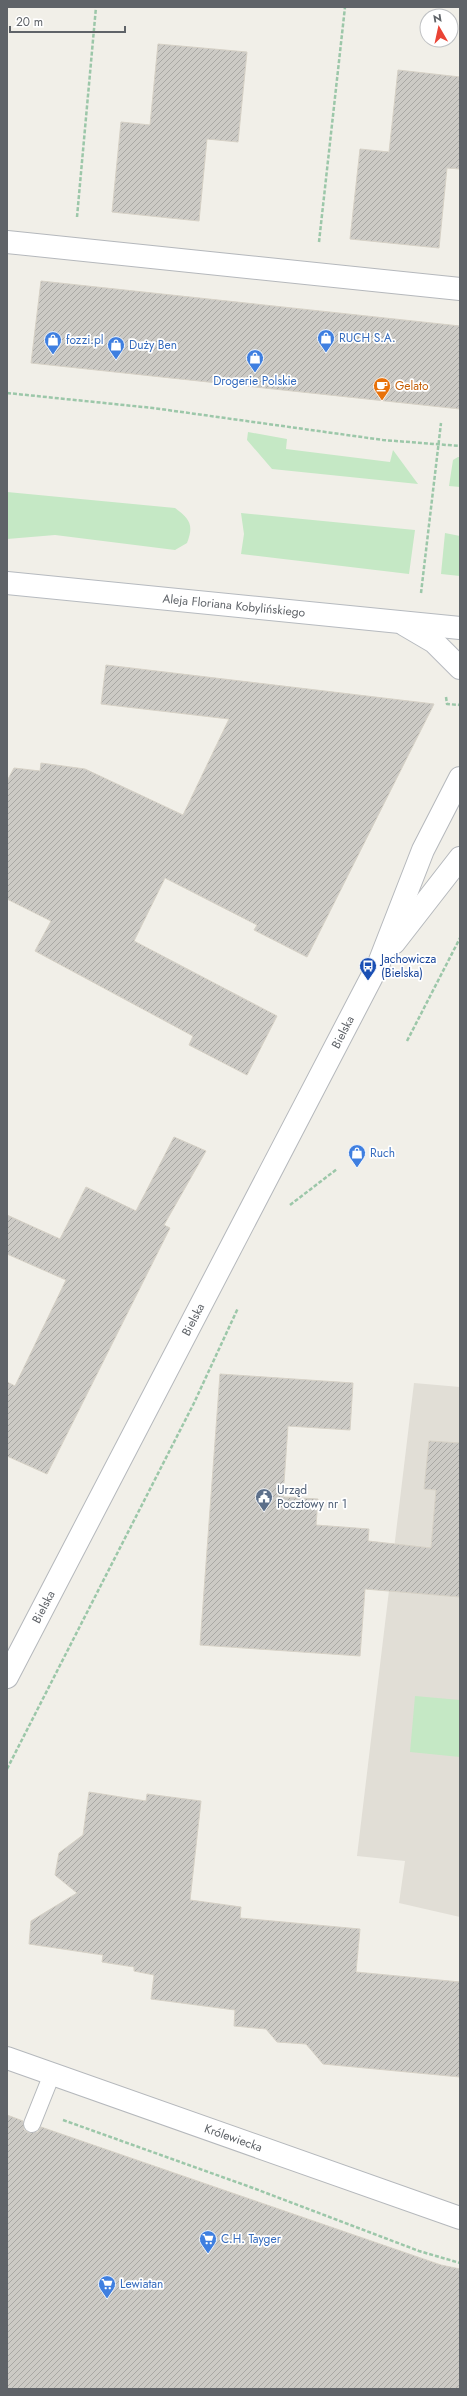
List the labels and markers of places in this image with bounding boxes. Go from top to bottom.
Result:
shop icon: RUCH S.A. [316,328,336,353]
place label: RUCH S.A. [339,329,396,347]
shop icon: fozzi.pl [43,330,63,355]
place label: fozzi.pl [66,331,104,349]
shop icon: Duży Ben [106,335,126,360]
place label: Duży Ben [129,336,177,354]
shop icon: Drogerie Polskie [245,348,265,373]
place label: Drogerie Polskie [213,372,297,390]
cafe icon: Gelato [372,376,392,401]
place label: Gelato [395,377,429,395]
place label: Jachowicza (Bielska) [379,950,437,982]
bus stop icon: Jachowicza (Bielska) [358,956,378,981]
shop icon: Ruch [347,1143,367,1168]
place label: Ruch [370,1144,395,1162]
place label: Urząd Pocztowy nr 1 [277,1481,347,1513]
public building icon: Urząd Pocztowy nr 1 [254,1487,274,1512]
supermarket icon: C.H. Tayger [198,2229,218,2254]
place label: C.H. Tayger [221,2230,282,2248]
supermarket icon: Lewiatan [97,2274,117,2299]
place label: Lewiatan [120,2275,163,2293]

